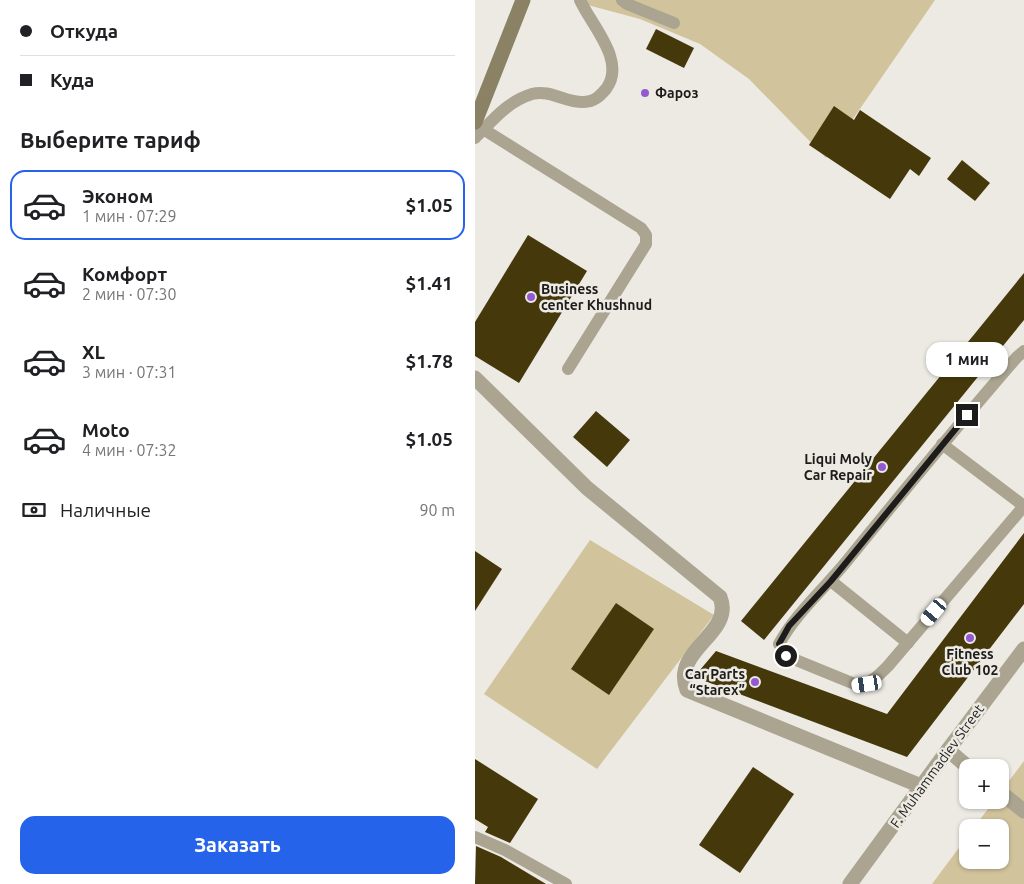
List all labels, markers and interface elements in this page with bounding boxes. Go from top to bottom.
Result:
text: Откуда [50,20,118,42]
text: Куда [50,69,94,91]
place label: Фароз [655,85,699,101]
marker: Фароз [639,87,651,99]
text: Выберите тариф [20,127,201,152]
icon: car [22,183,67,228]
text: Эконом [82,185,153,207]
text: $1.05 [405,194,453,216]
text: 1 мин · 07:29 [82,207,176,225]
icon: car [22,261,67,306]
text: Комфорт [82,263,167,285]
text: $1.41 [405,272,453,294]
place label: Business center Khushnud [541,281,652,313]
text: 2 мин · 07:30 [82,285,176,303]
marker: Business center Khushnud [525,291,537,303]
icon: car [22,339,67,384]
text: XL [82,341,105,363]
callout: 1 мин [926,342,1008,378]
text: $1.78 [405,350,453,372]
text: 1 мин [945,350,989,368]
text: 3 мин · 07:31 [82,363,176,381]
route end [956,404,978,426]
icon: car [22,417,67,462]
text: Moto [82,419,130,441]
text: $1.05 [405,428,453,450]
text: 4 мин · 07:32 [82,441,176,459]
place label: Liqui Moly Car Repair [804,451,873,483]
marker: Liqui Moly Car Repair [876,461,888,473]
icon: cash [20,496,48,524]
text: Наличные [60,499,151,521]
text: 90 m [419,501,455,519]
car [918,596,949,628]
marker: Fitness Club 102 [964,632,976,644]
route start [775,645,797,667]
place label: Fitness Club 102 [942,646,998,678]
place label: Car Parts “Starex” [685,666,745,698]
car [851,674,882,694]
marker: Car Parts “Starex” [749,676,761,688]
street label: F. Muhammadiev Street [887,701,987,831]
map controls [959,759,1009,869]
button: + [959,759,1009,809]
button: Заказать [20,816,455,874]
button: − [959,819,1009,869]

